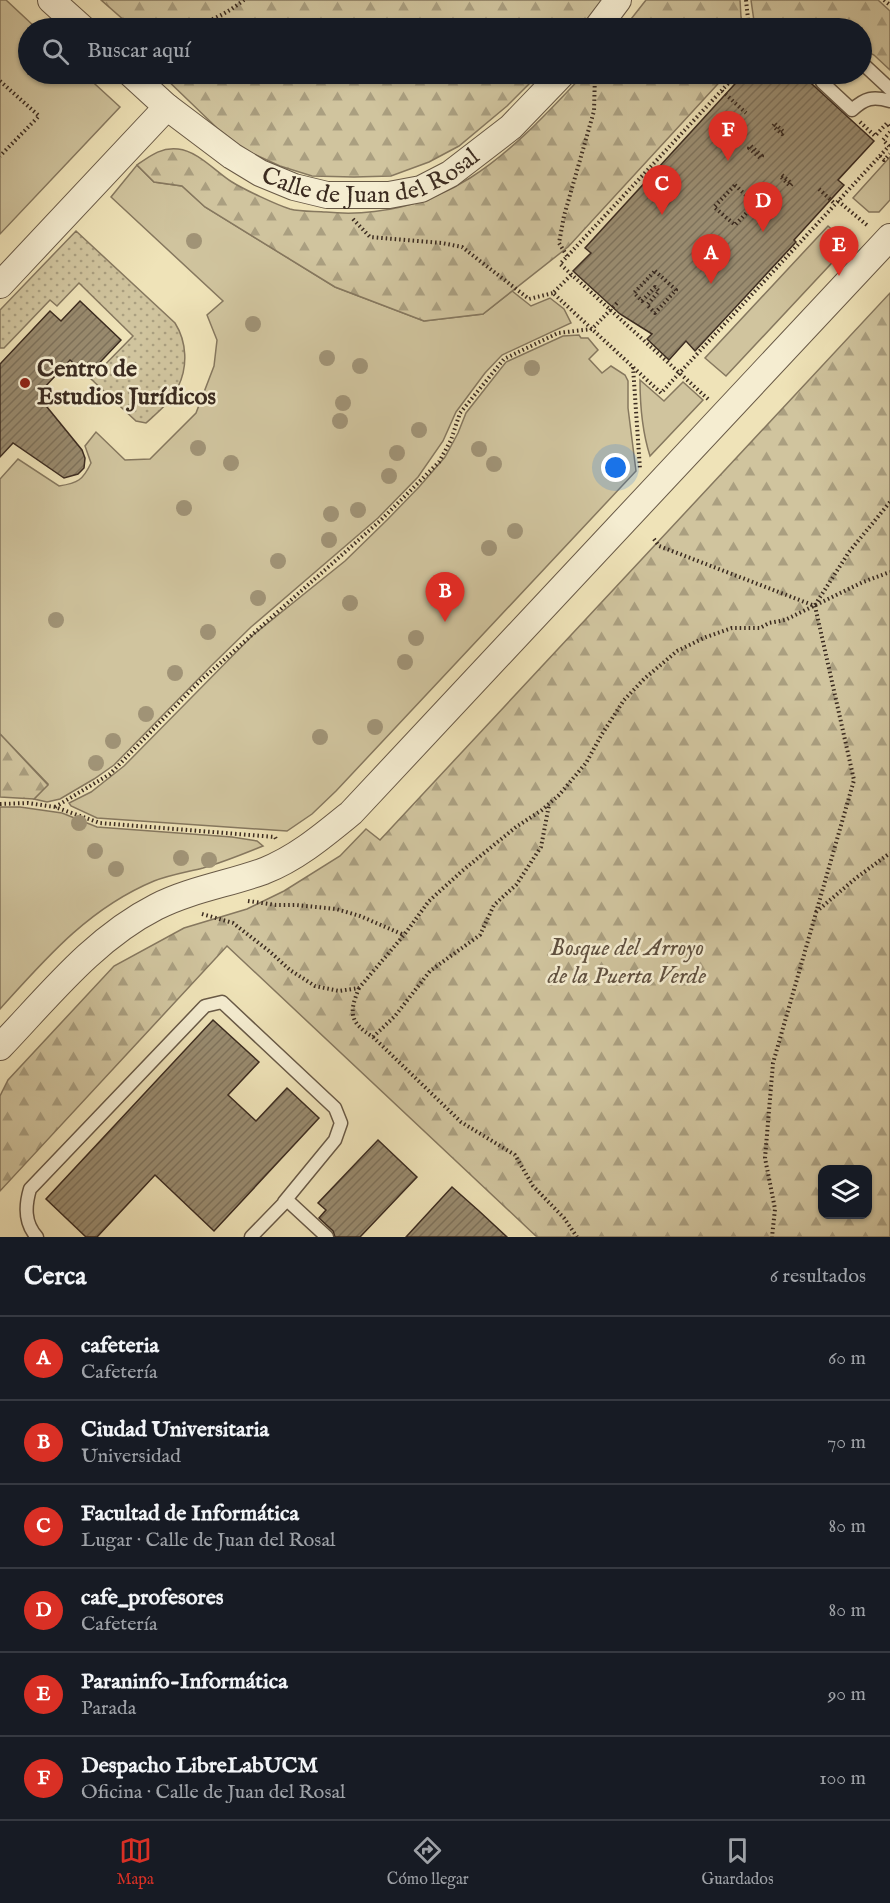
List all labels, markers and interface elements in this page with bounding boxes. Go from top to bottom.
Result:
search box [18,18,872,84]
icon: search [39,35,72,68]
text: Buscar aquí [87,37,190,65]
pin: F [708,112,748,161]
street label: Calle de Juan del Rosal [257,141,486,211]
pin: C [642,166,682,215]
pin: D [744,182,783,232]
pin: E [820,226,858,276]
pin: A [692,234,730,284]
place label: Centro de Estudios Jurídicos [37,354,217,413]
marker: Centro de Estudios Jurídicos [18,376,32,390]
your location [601,453,630,482]
pin: B [426,572,464,622]
park label: Bosque del Arroyo de la Puerta Verde [547,933,706,992]
map controls [818,1165,872,1219]
button: layers [818,1165,872,1219]
text: Cerca [24,1260,86,1293]
text: 6 resultados [770,1264,866,1289]
text: cafeteria [81,1332,159,1360]
text: A [37,1346,50,1371]
text: 60 m [828,1346,866,1371]
text: Cafetería [81,1360,158,1385]
text: Ciudad Universitaria [81,1416,269,1444]
text: B [37,1430,50,1455]
text: 70 m [827,1430,866,1455]
text: Universidad [81,1444,181,1469]
text: Facultad de Informática [81,1500,299,1528]
text: C [36,1514,51,1539]
text: 80 m [829,1514,866,1539]
text: Lugar · Calle de Juan del Rosal [81,1528,336,1553]
text: cafe_profesores [81,1584,223,1612]
text: D [35,1598,52,1623]
text: 80 m [829,1598,866,1623]
text: Cafetería [81,1612,158,1637]
text: Paraninfo-Informática [81,1668,288,1696]
text: E [37,1682,50,1707]
text: 90 m [828,1682,866,1707]
text: Parada [81,1696,136,1721]
text: Despacho LibreLabUCM [81,1752,318,1780]
text: F [37,1766,50,1791]
text: 100 m [819,1766,866,1791]
text: Oficina · Calle de Juan del Rosal [81,1780,346,1805]
tab: Mapa [116,1834,154,1890]
tab: Cómo llegar [387,1834,469,1890]
tab: Guardados [702,1834,774,1890]

